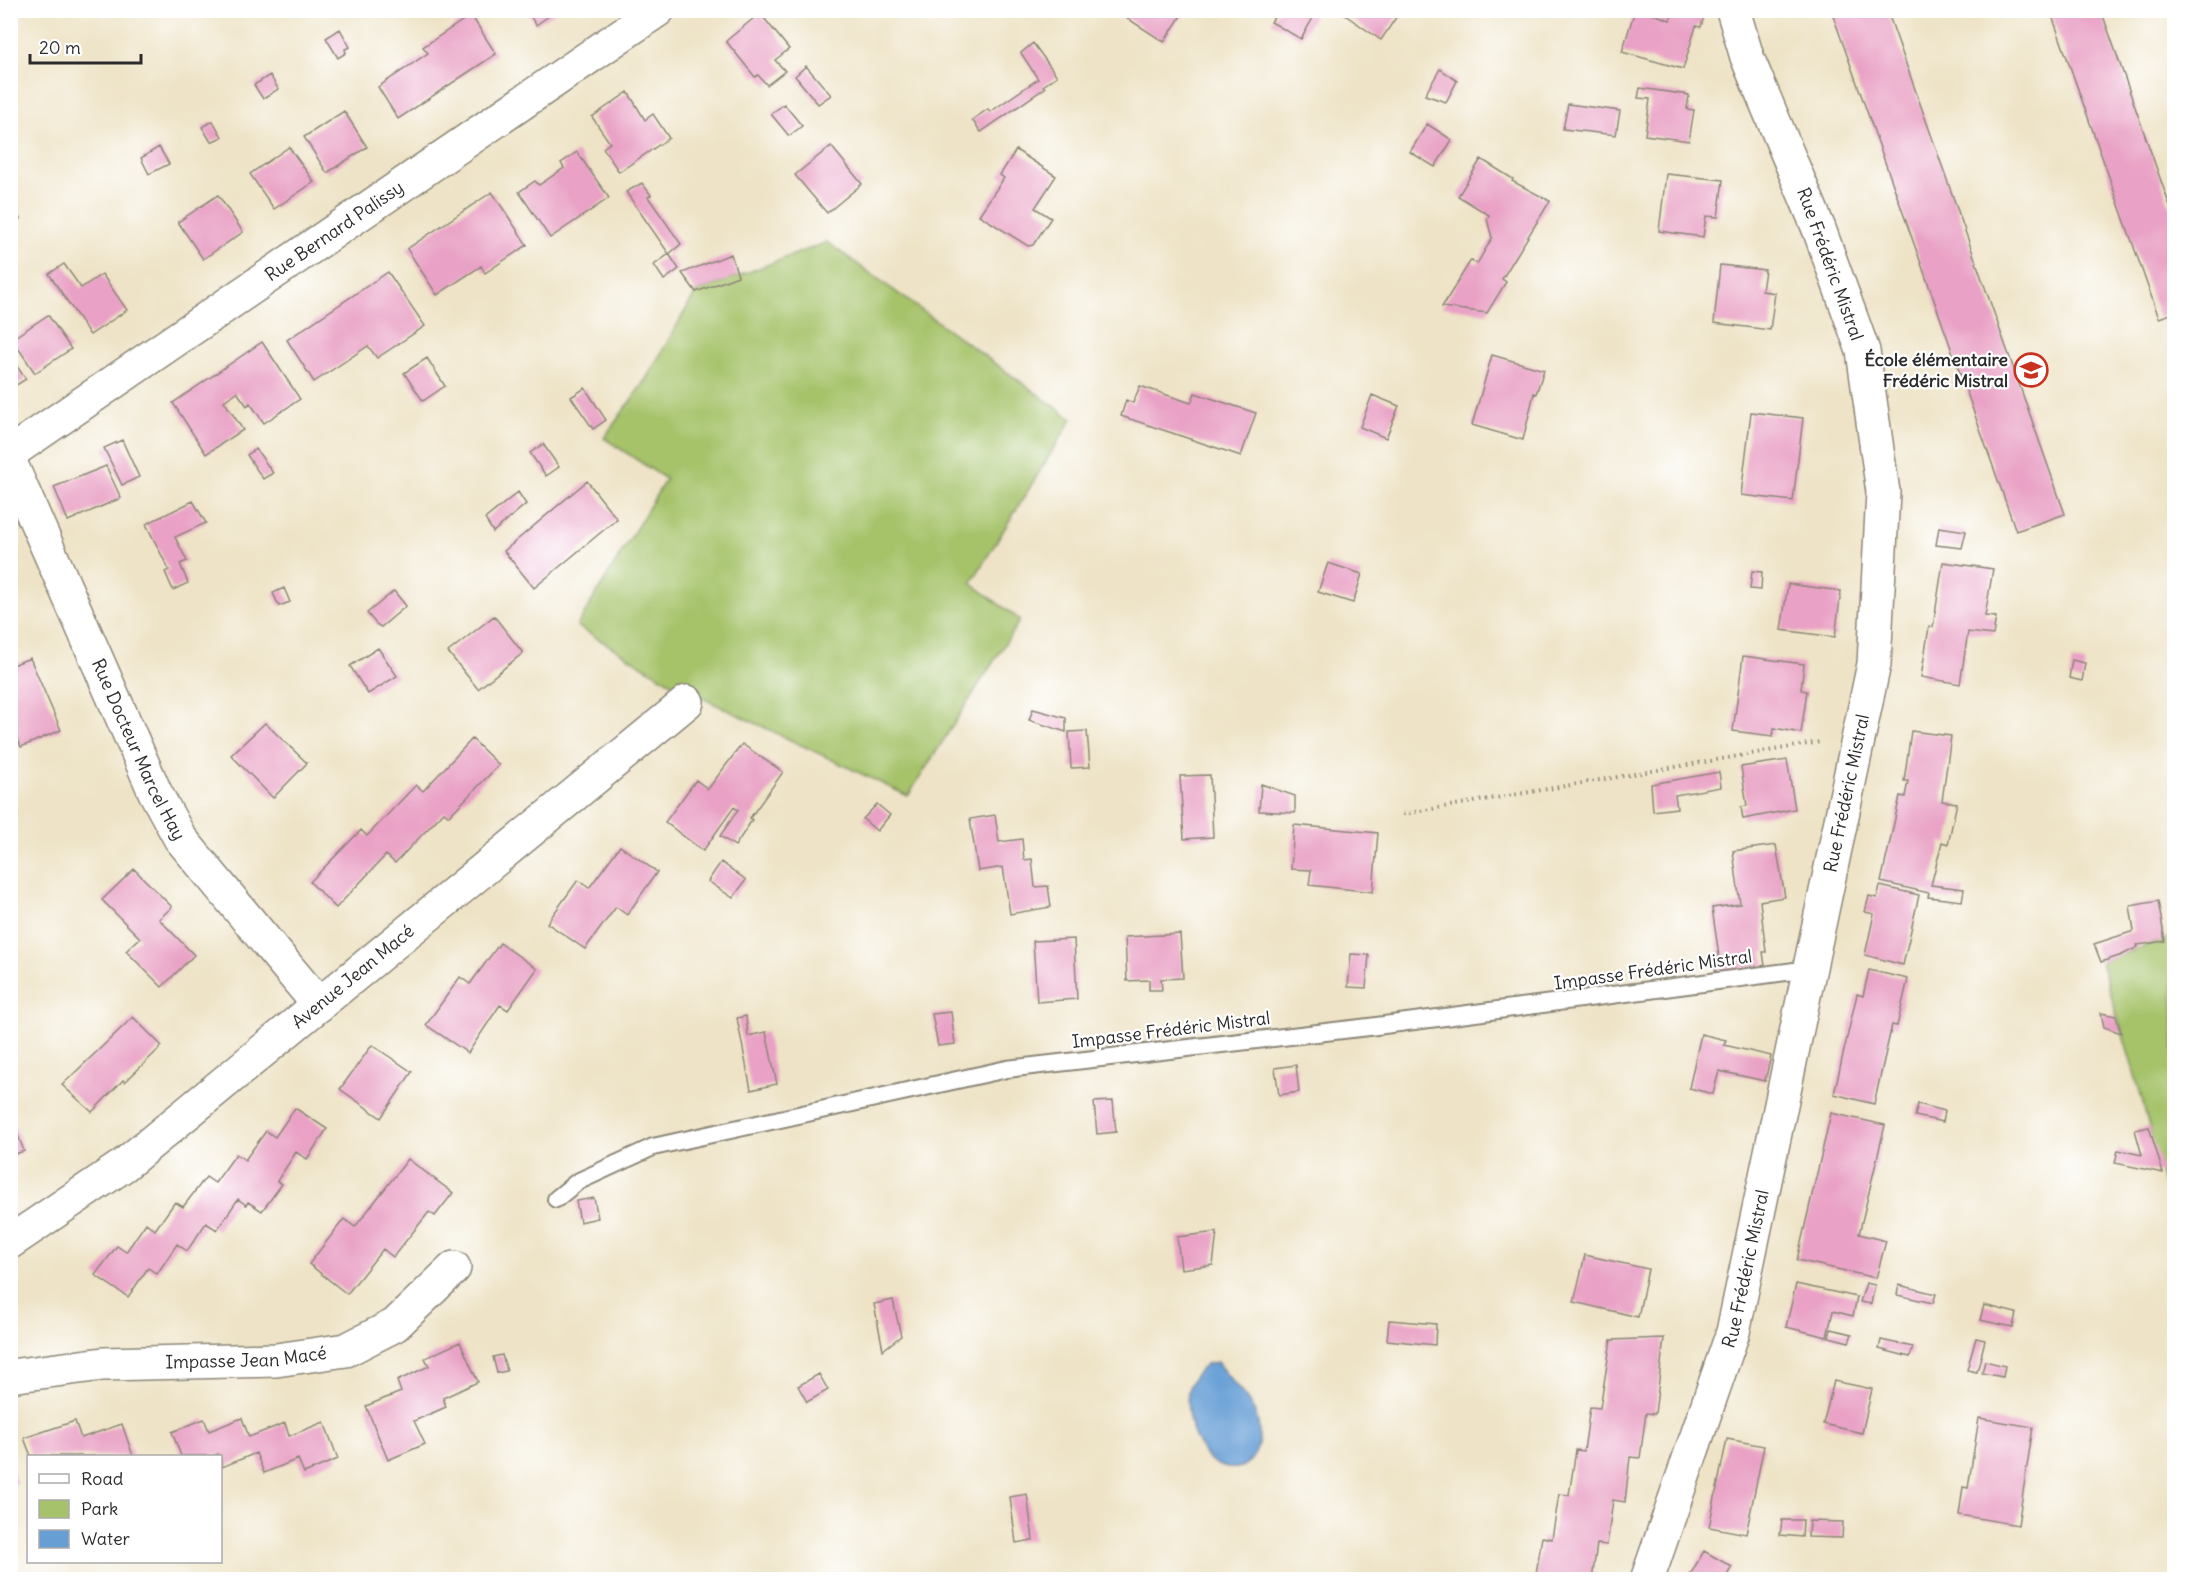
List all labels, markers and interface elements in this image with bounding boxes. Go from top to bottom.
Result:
scale bar [30,27,141,65]
text: 20 m [39,36,81,59]
street label: Rue Bernard Palissy [260,175,408,286]
street label: Rue Frédéric Mistral [1792,184,1869,343]
place label: École élémentaire Frédéric Mistral [1865,348,2008,392]
school or university icon: École élémentaire Frédéric Mistral [2013,352,2049,388]
street label: Rue Docteur Marcel Hay [87,655,191,844]
street label: Rue Frédéric Mistral [1818,712,1874,874]
street label: Avenue Jean Macé [287,919,419,1033]
street label: Impasse Frédéric Mistral [1552,944,1753,995]
street label: Impasse Frédéric Mistral [1070,1006,1271,1053]
street label: Rue Frédéric Mistral [1716,1188,1774,1351]
street label: Impasse Jean Macé [165,1341,328,1374]
legend [27,1455,222,1563]
text: Road [81,1467,124,1490]
text: Park [81,1497,118,1520]
text: Water [81,1527,131,1550]

